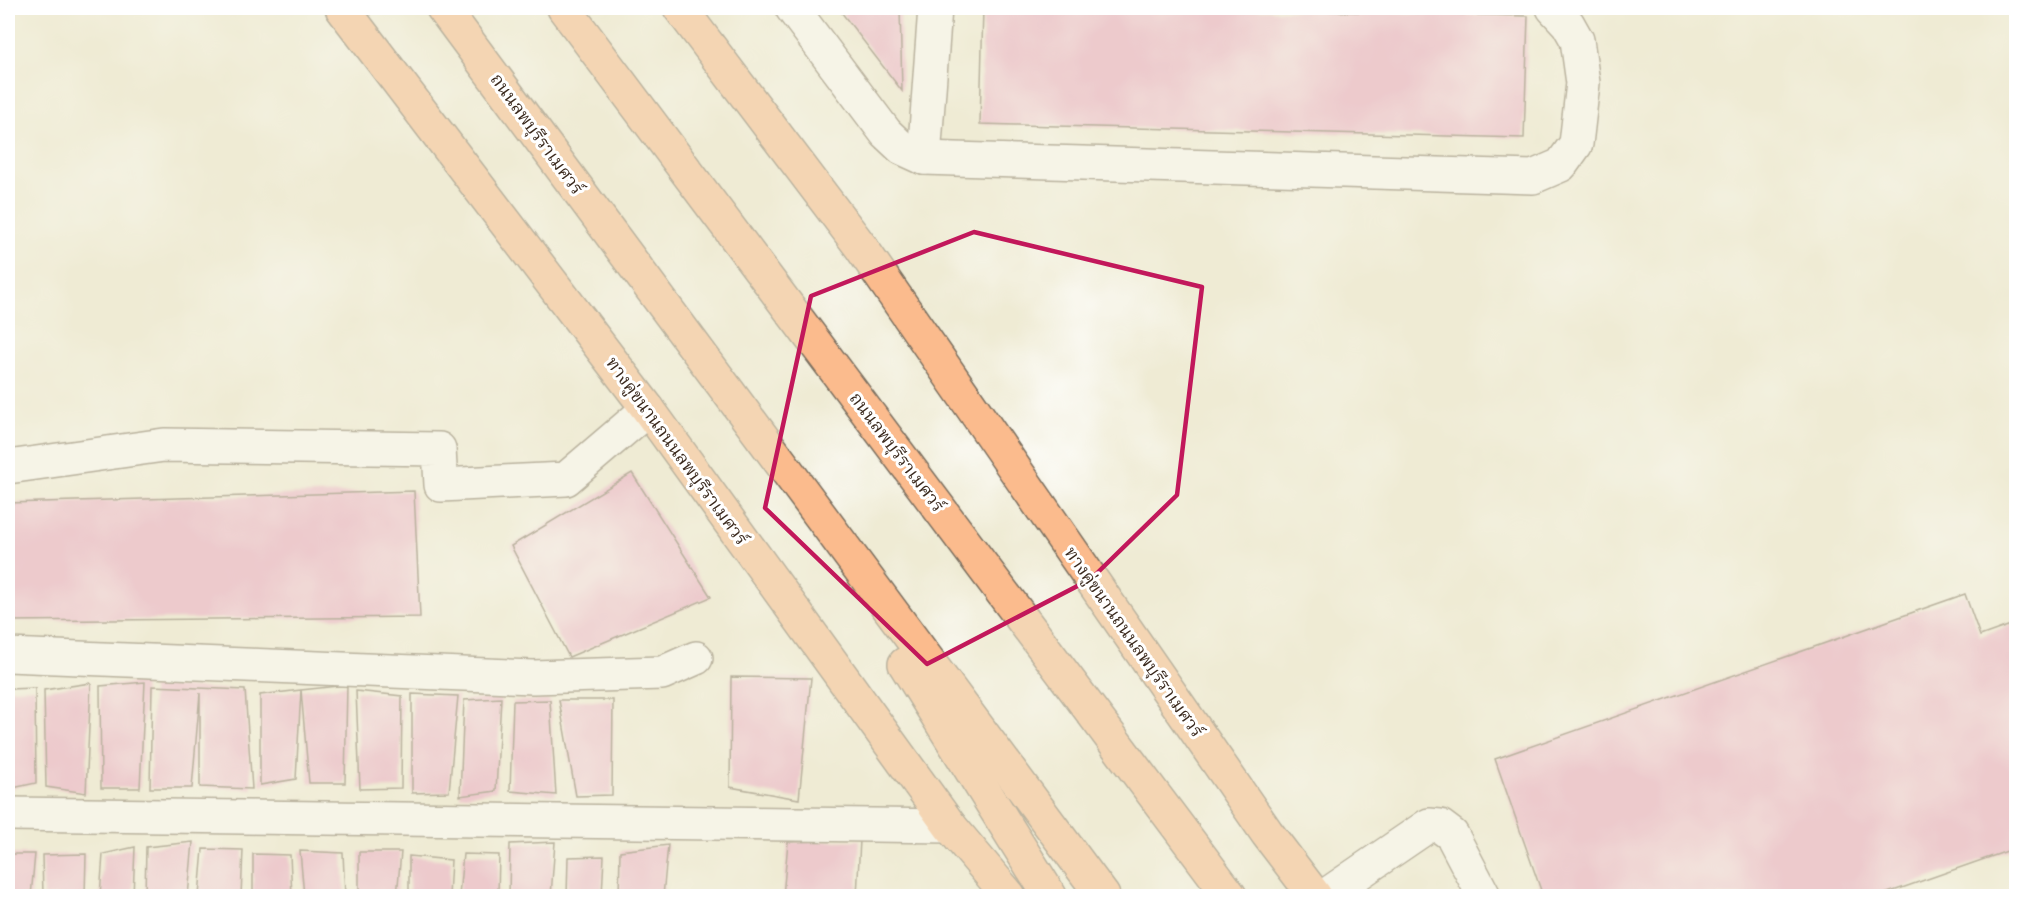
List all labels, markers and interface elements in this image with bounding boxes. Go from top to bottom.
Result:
street label: ถนนลพบุรีราเมศวร์ [485,69,590,200]
street label: ทางคู่ขนานถนนลพบุรีราเมศวร์ [600,352,754,551]
street label: ถนนลพบุรีราเมศวร์ [844,387,951,518]
street label: ทางคู่ขนานถนนลพบุรีราเมศวร์ [1059,542,1210,743]

